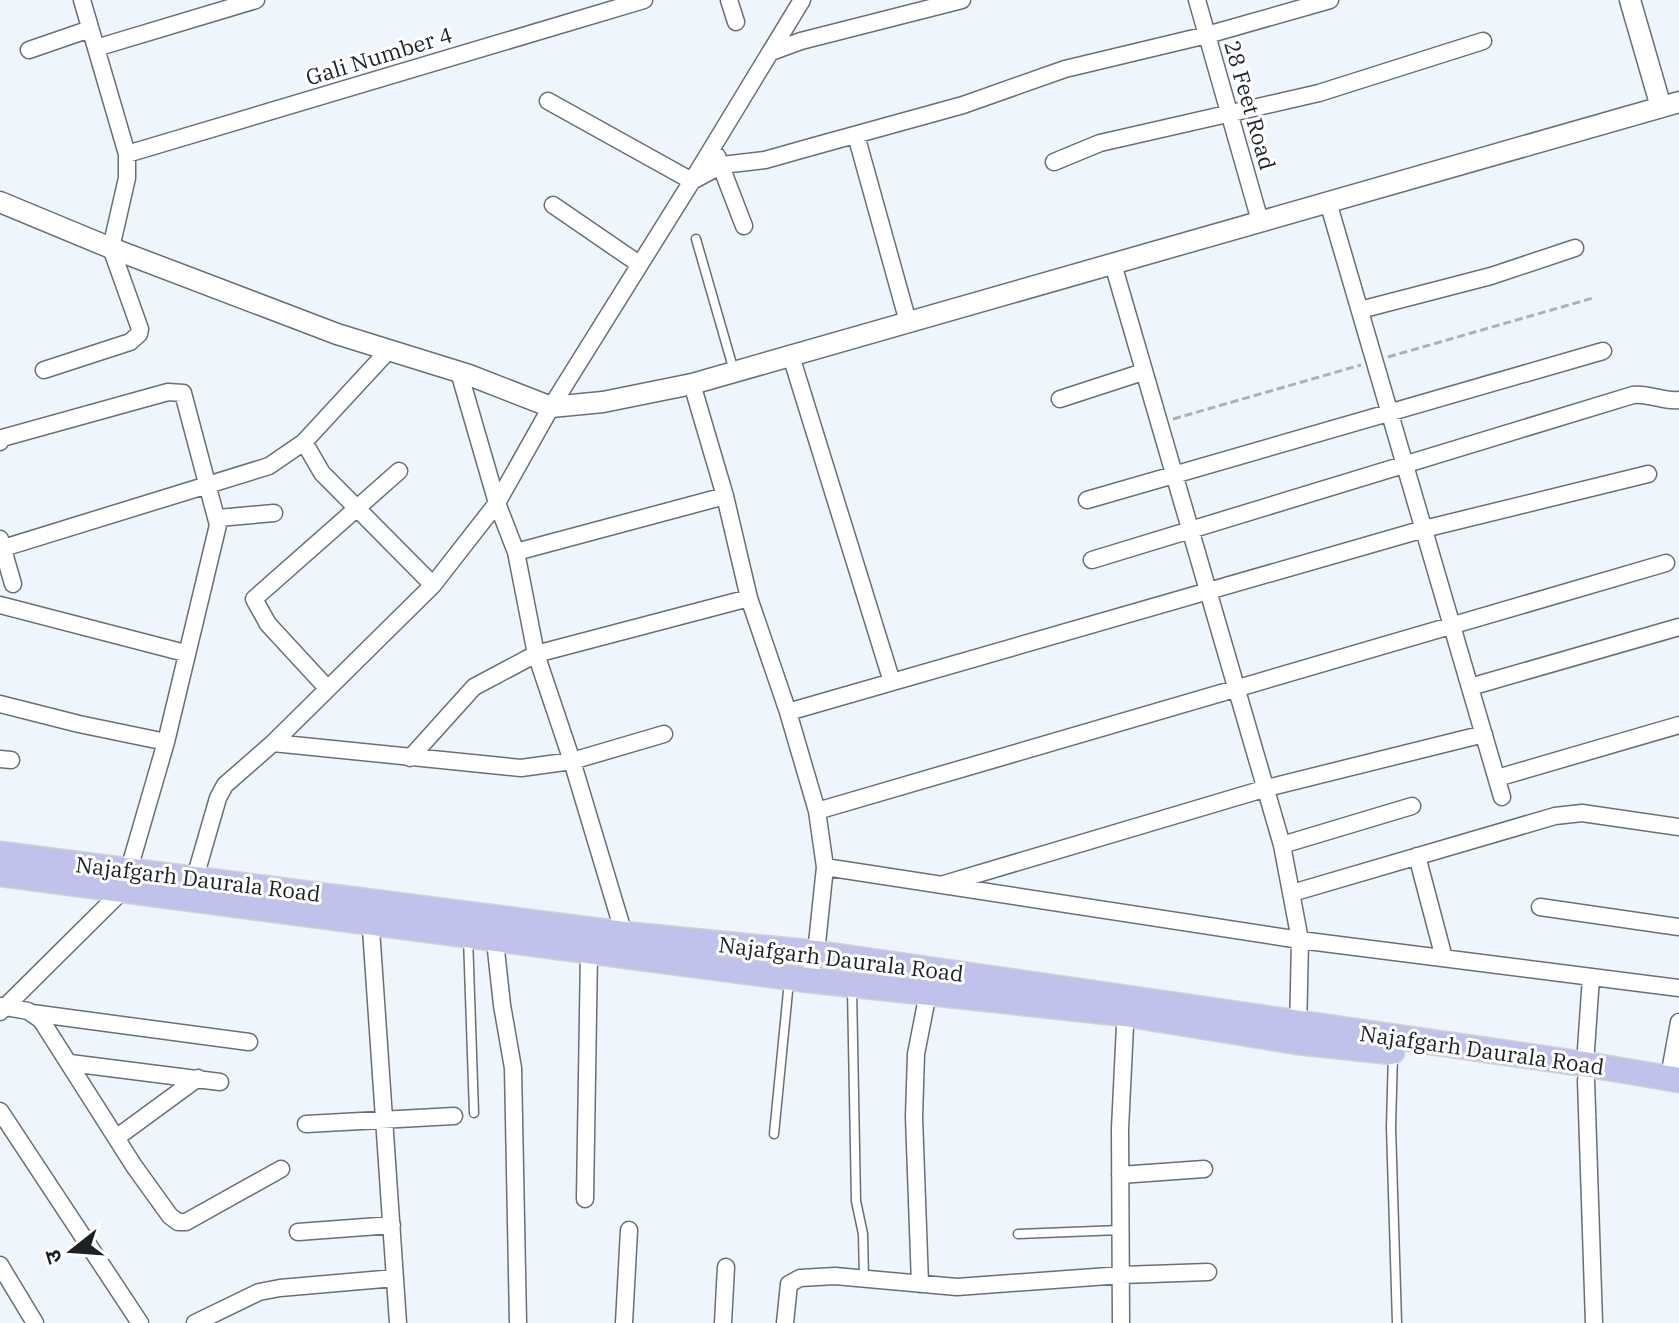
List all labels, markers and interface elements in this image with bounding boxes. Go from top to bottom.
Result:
street label: Gali Number 4 [302,19,456,92]
street label: 28 Feet Road [1218,37,1283,173]
street label: Najafgarh Daurala Road [74,849,322,908]
street label: Najafgarh Daurala Road [717,929,965,988]
street label: Najafgarh Daurala Road [1358,1018,1606,1081]
north arrow [32,1211,112,1291]
text: उ [36,1246,68,1267]

